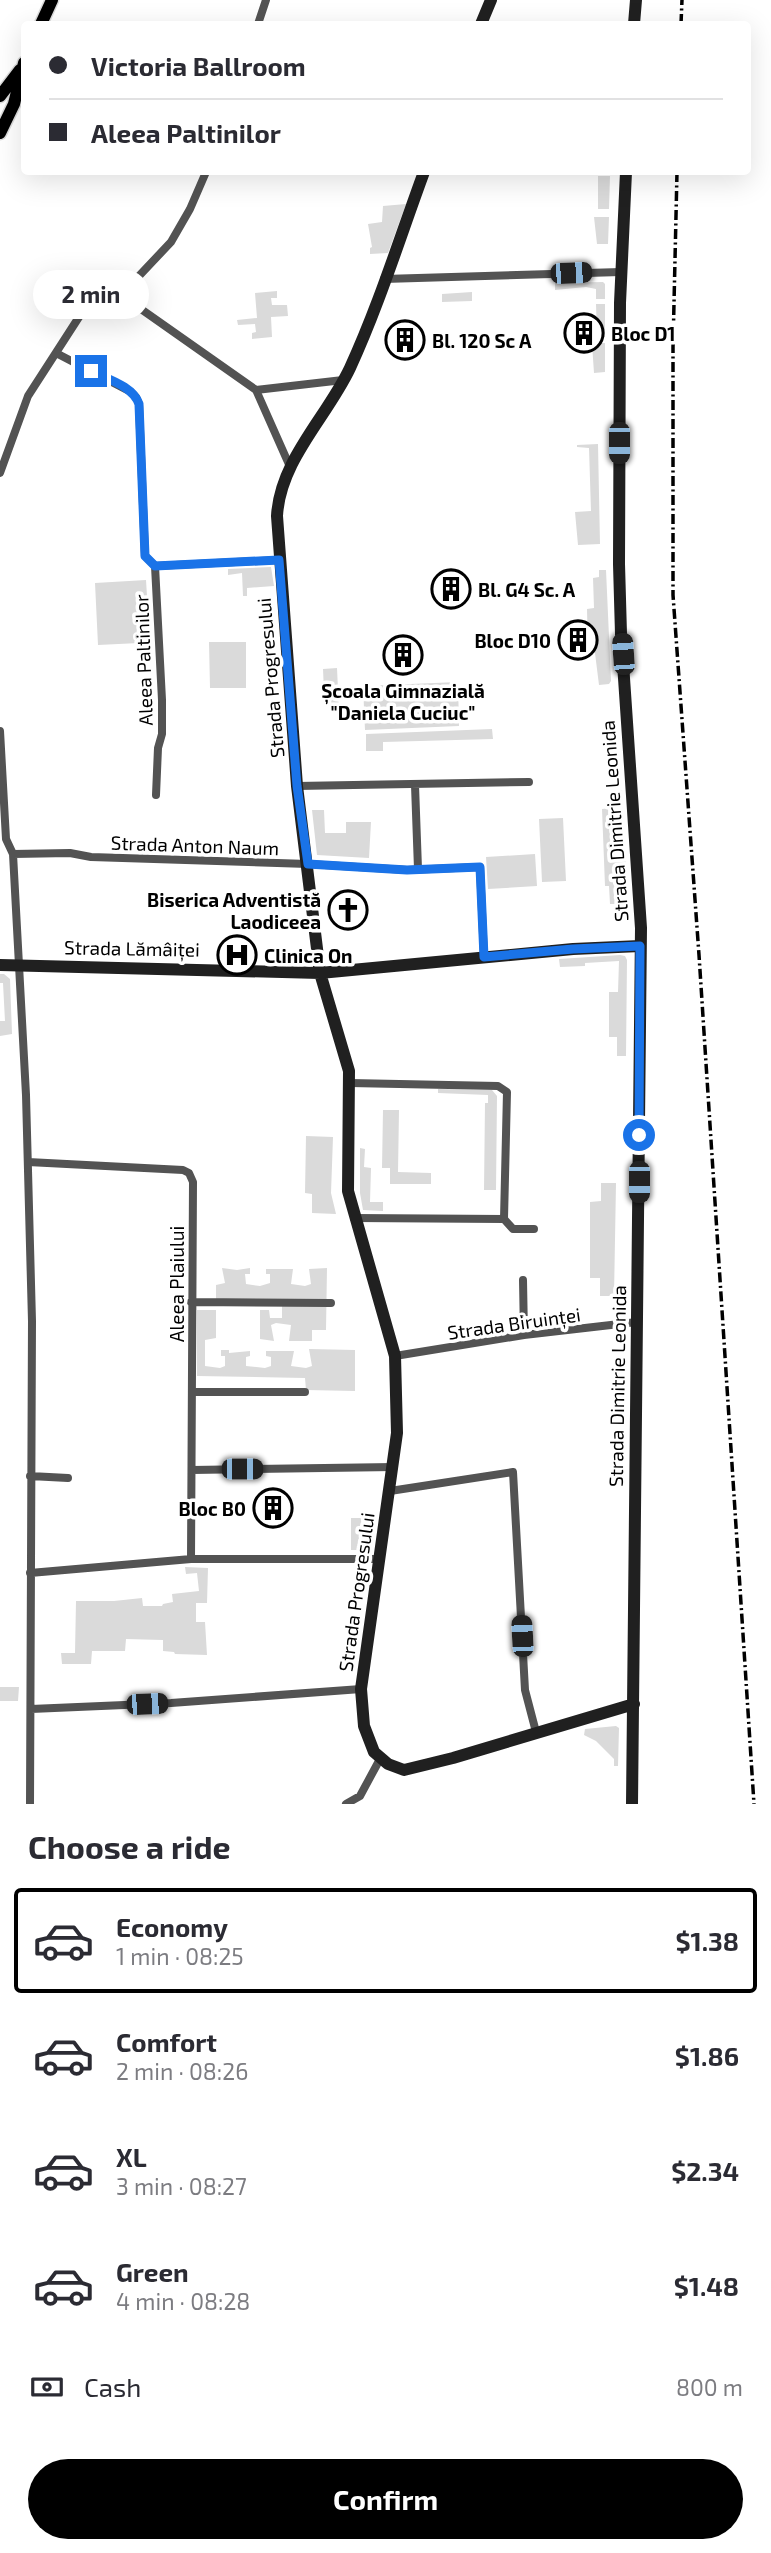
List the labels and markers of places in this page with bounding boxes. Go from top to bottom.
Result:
building icon: Bloc D1 [563,312,605,354]
building icon: Bl. 120 Sc A [384,319,426,361]
place label: Bloc D1 [611,322,676,345]
place label: Bl. 120 Sc A [432,329,532,352]
building icon: Bl. G4 Sc. A [430,568,472,610]
place label: Bl. G4 Sc. A [478,578,576,601]
building icon: Bloc D10 [557,619,599,661]
place label: Bloc D10 [474,629,551,652]
building icon: Școala Gimnazială "Daniela Cuciuc" [382,634,424,676]
place label: Școala Gimnazială "Daniela Cuciuc" [321,679,485,724]
place label: Biserica Adventistă Laodiceea [147,888,321,933]
church icon: Biserica Adventistă Laodiceea [327,889,369,931]
hospital icon: Clinica On [216,934,258,976]
place label: Clinica On [264,944,352,967]
building icon: Bloc B0 [252,1487,294,1529]
place label: Bloc B0 [178,1497,246,1520]

